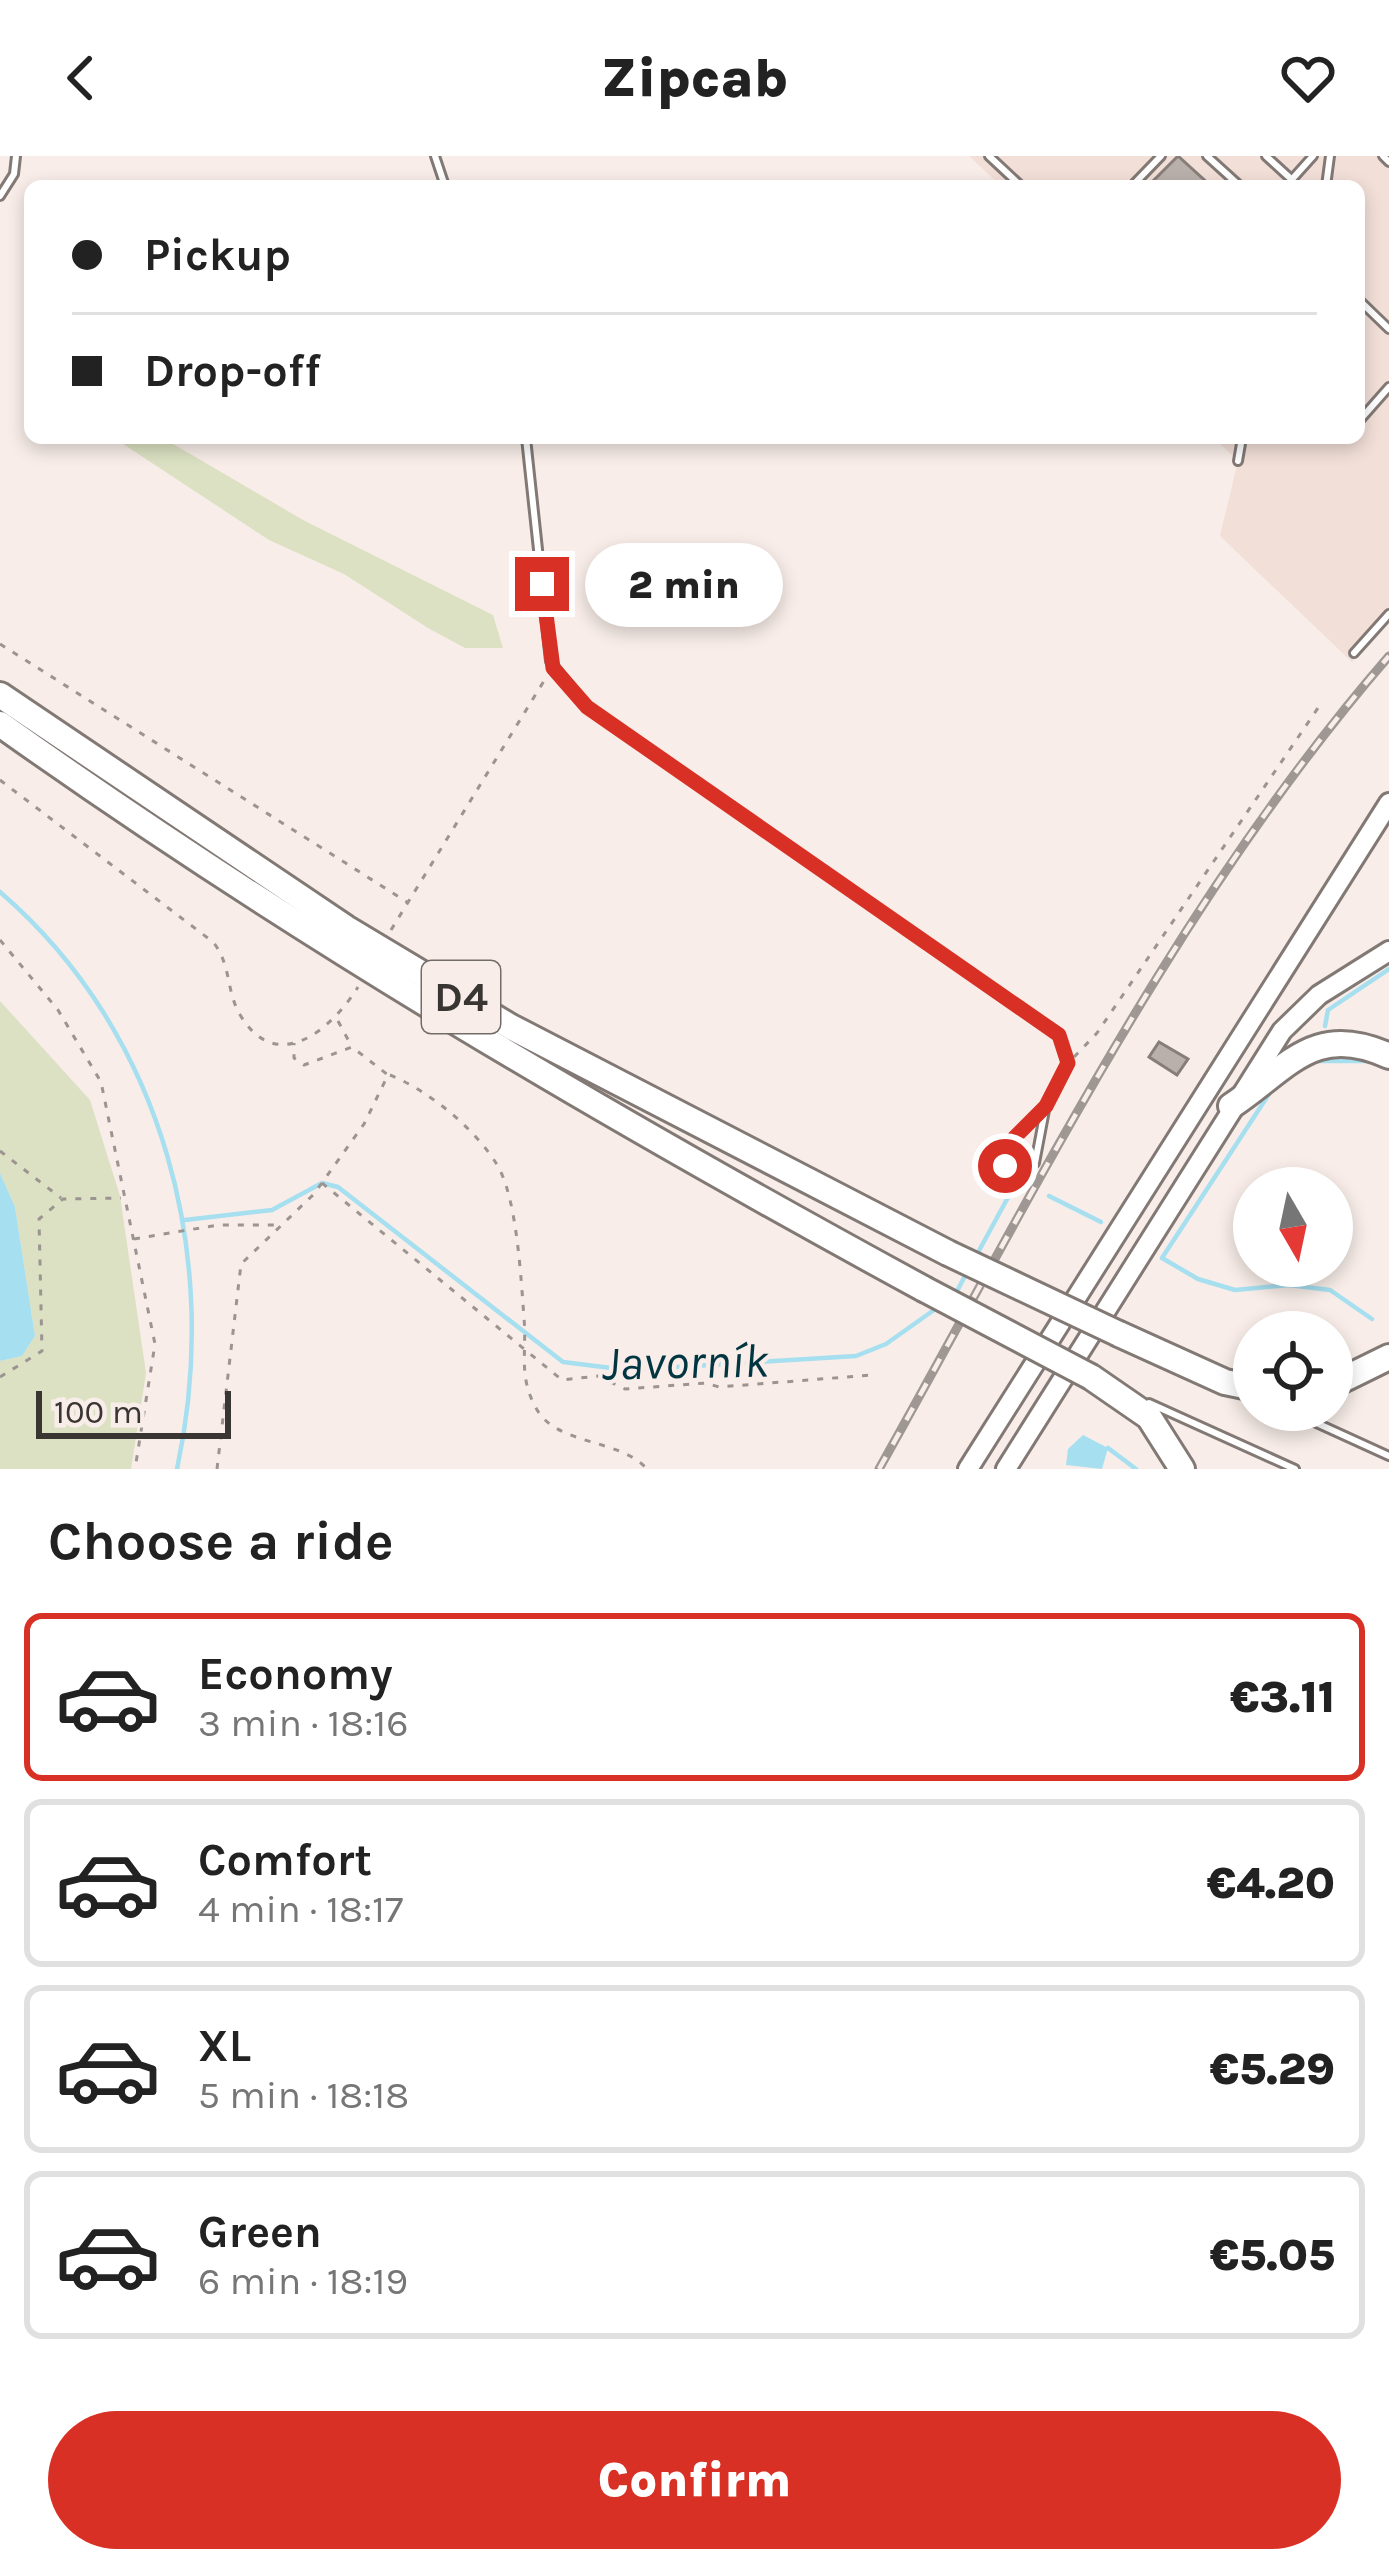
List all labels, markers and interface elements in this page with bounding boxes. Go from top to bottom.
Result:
icon: back [48,45,114,111]
icon: heart [1275,45,1341,111]
text: Zipcab [601,46,788,110]
text: Pickup [144,229,291,281]
text: Drop-off [144,345,321,397]
callout: 2 min [584,542,782,626]
route end [515,557,569,611]
text: 2 min [628,562,740,608]
road number: D4 [422,961,500,1033]
route start [978,1139,1032,1193]
north arrow [1233,1167,1353,1287]
map controls [1233,1167,1353,1431]
button: locate [1233,1311,1353,1431]
water label: Javorník [601,1333,769,1391]
scale bar [36,1385,231,1438]
text: 100 m [54,1393,143,1431]
text: Choose a ride [48,1509,394,1573]
icon: car [54,1643,162,1751]
text: Economy [198,1648,393,1700]
text: €3.11 [1230,1671,1335,1723]
text: 3 min · 18:16 [198,1700,408,1746]
icon: car [54,1829,162,1937]
text: Comfort [198,1834,372,1886]
text: €4.20 [1207,1857,1335,1909]
text: 4 min · 18:17 [198,1886,403,1932]
icon: car [54,2015,162,2123]
text: XL [198,2020,251,2072]
text: €5.29 [1210,2043,1335,2095]
text: 5 min · 18:18 [198,2072,409,2118]
icon: car [54,2201,162,2309]
text: Green [198,2206,322,2258]
text: €5.05 [1210,2229,1335,2281]
text: 6 min · 18:19 [198,2258,408,2304]
button: Confirm [48,2411,1341,2549]

